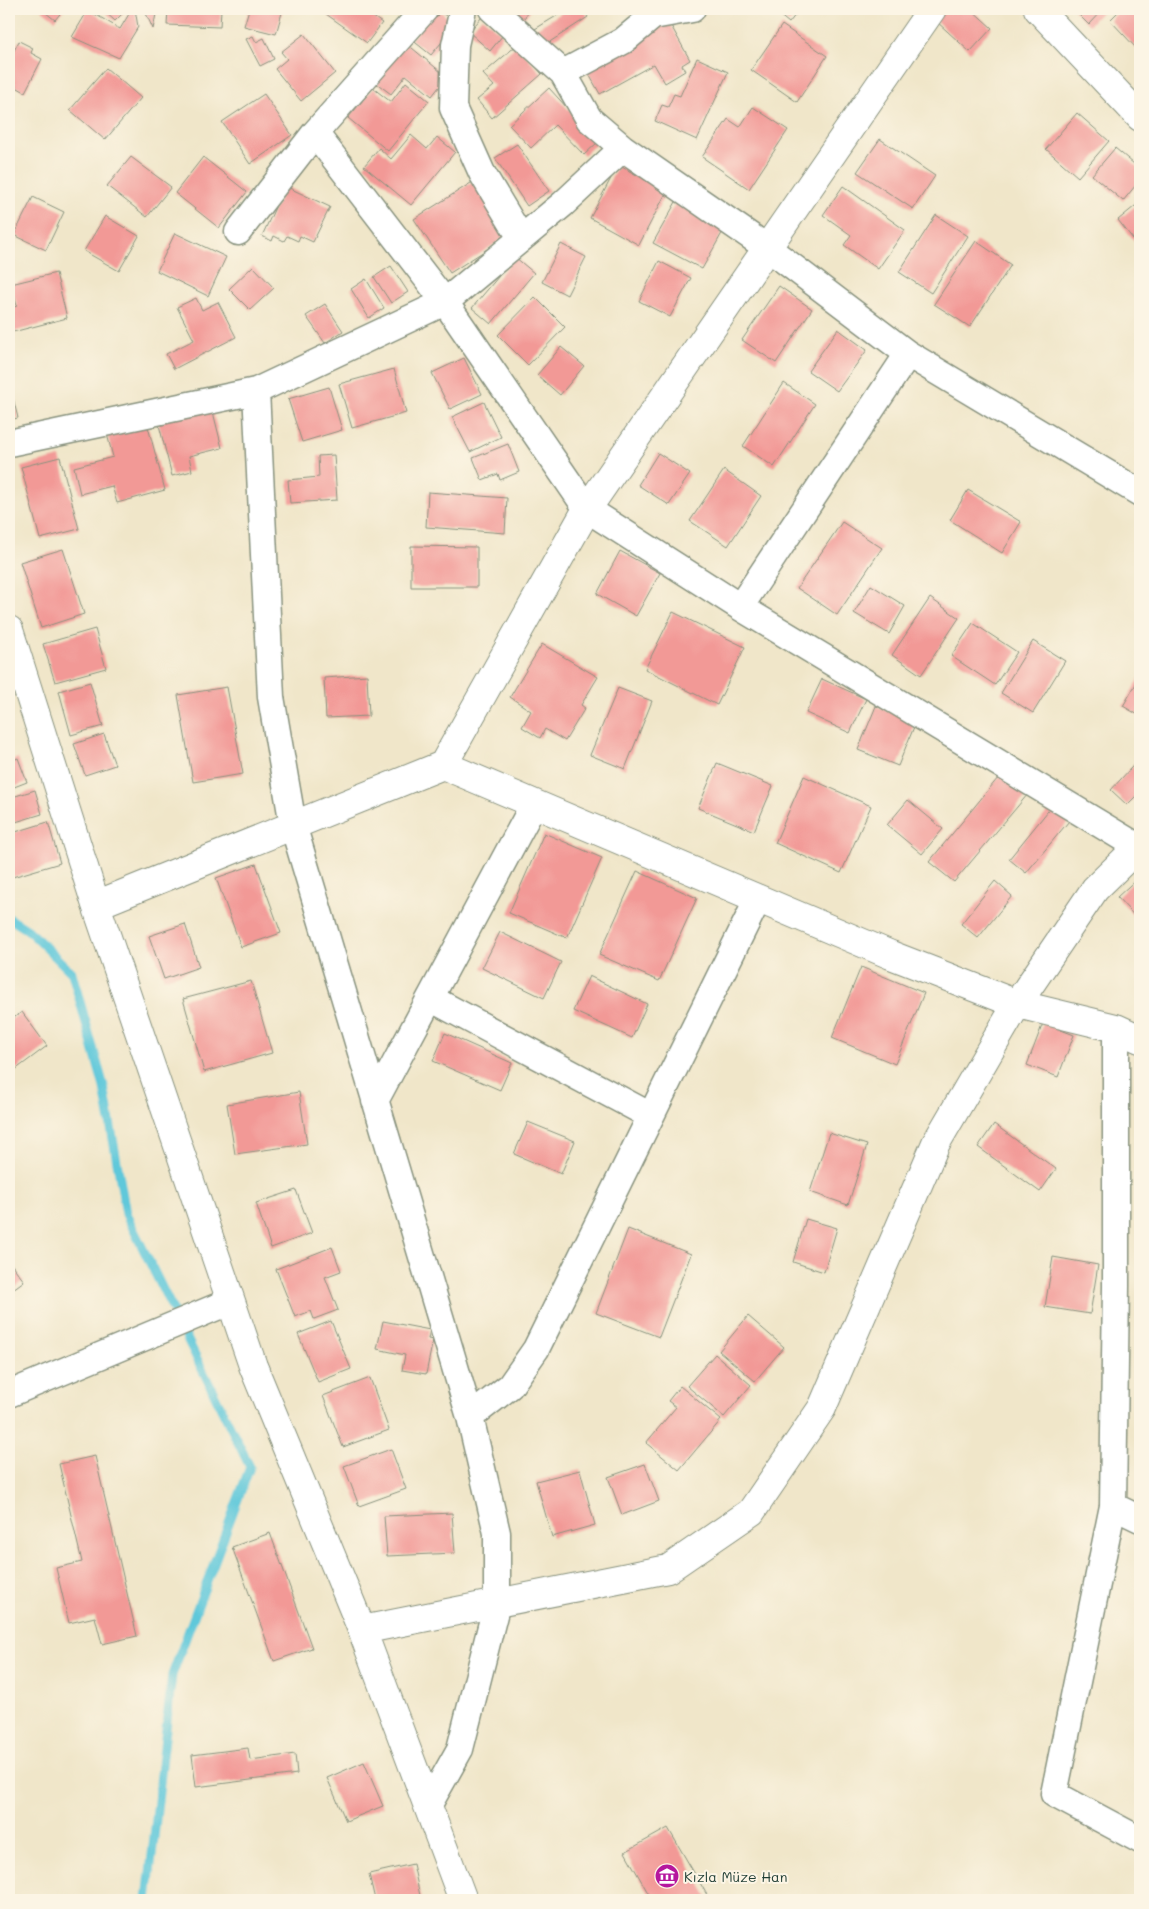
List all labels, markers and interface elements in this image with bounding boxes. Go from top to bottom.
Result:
museum icon: Kızla Müze Han [654,1863,680,1889]
place label: Kızla Müze Han [684,1867,788,1886]

